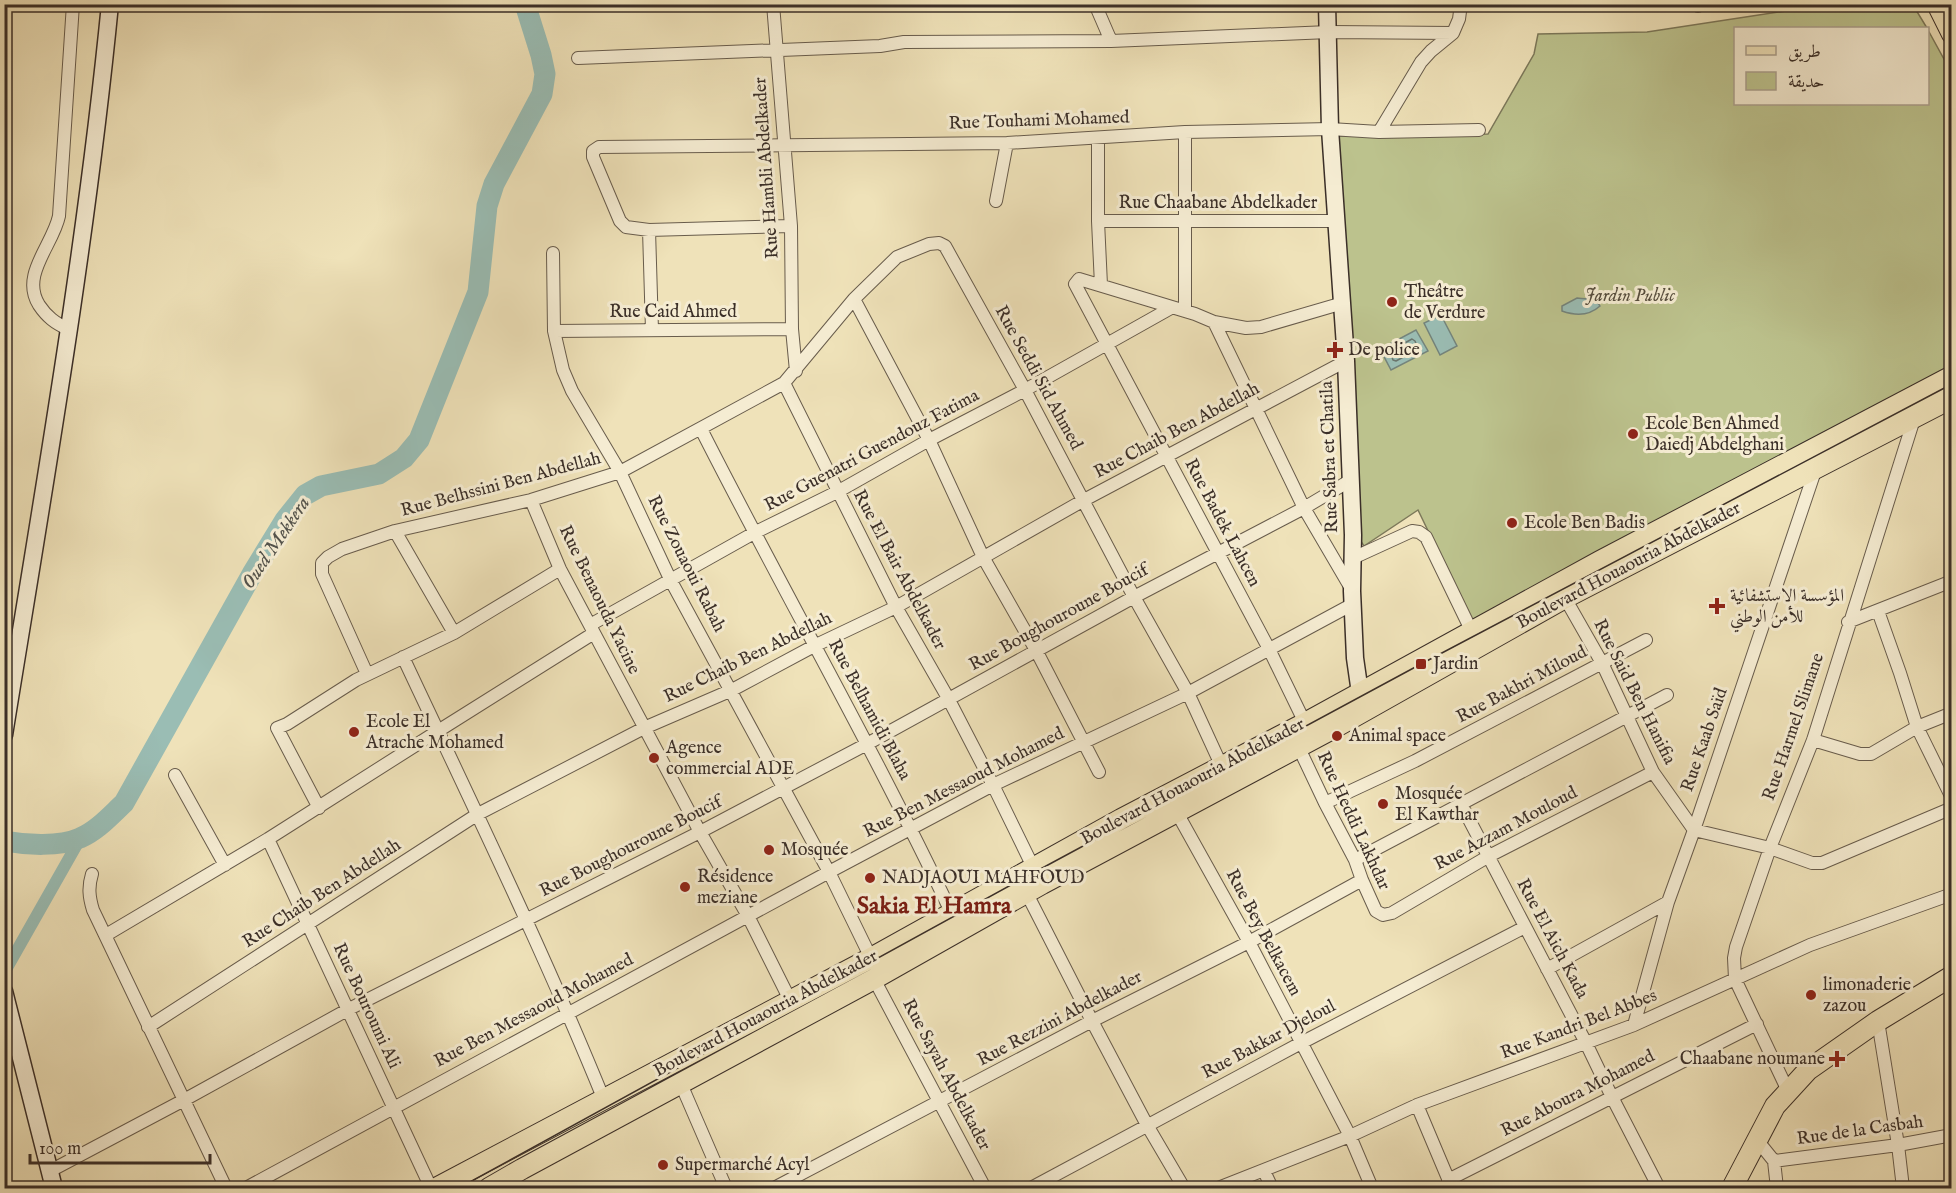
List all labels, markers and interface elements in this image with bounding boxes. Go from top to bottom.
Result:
legend [1734,27,1929,105]
text: طريق [1788,41,1821,64]
text: حديقة [1788,71,1824,94]
street label: Rue Hambli Abdelkader [749,76,785,260]
street label: Rue Touhami Mohamed [948,106,1130,136]
street label: Rue Chaabane Abdelkader [1119,192,1318,215]
place label: Theâtre de Verdure [1404,281,1485,325]
park label: Jardin Public [1585,285,1675,308]
marker: Theâtre de Verdure [1385,295,1399,309]
street label: Rue Caid Ahmed [609,301,737,324]
street label: Rue Seddi Sid Ahmed [989,302,1087,455]
place label: De police [1348,339,1420,362]
marker: De police [1326,341,1344,359]
street label: Rue Chaib Ben Abdellah [1090,377,1264,484]
street label: Rue Sabra et Chatila [1316,380,1344,534]
street label: Rue Guenatri Guendouz Fatima [761,384,983,517]
place label: Ecole Ben Ahmed Daiedj Abdelghani [1645,413,1784,457]
marker: Ecole Ben Ahmed Daiedj Abdelghani [1626,427,1640,441]
street label: Rue Belhssini Ben Abdellah [398,447,604,523]
street label: Rue Badek Lahcen [1179,455,1266,591]
street label: Rue El Bair Abdelkader [847,486,951,654]
water label: Oued Mekkera [236,492,316,594]
street label: Rue Zouaoui Rabah [642,492,731,637]
street label: Boulevard Houaouria Abdelkader [1513,497,1745,635]
place label: Ecole Ben Badis [1524,512,1645,535]
marker: Ecole Ben Badis [1505,516,1519,530]
street label: Rue Benaouda Yacine [553,522,645,678]
street label: Rue Boughouroune Boucif [965,557,1156,677]
place label: المؤسسة الاستشفائية للأمن الوطني [1730,585,1844,633]
marker: المؤسسة الاستشفائية للأمن الوطني [1708,597,1726,615]
street label: Rue Chaib Ben Abdellah [660,607,836,709]
street label: Rue Said Ben Hanifia [1587,615,1681,769]
street label: Rue Belhamidi Blaha [822,635,916,785]
street label: Rue Bakhri Miloud [1453,641,1592,729]
street label: Rue Harmel Slimane [1758,650,1830,804]
place label: Jardin [1431,653,1479,676]
marker: Jardin [1414,657,1428,671]
street label: Rue Kaab Saïd [1676,685,1734,795]
place label: Ecole El Atrache Mohamed [365,711,504,755]
street label: Boulevard Houaouria Abdelkader [1077,713,1309,851]
street label: Rue Ben Messaoud Mohamed [860,722,1069,844]
marker: Ecole El Atrache Mohamed [347,725,361,739]
place label: Animal space [1348,725,1446,748]
marker: Animal space [1330,729,1344,743]
place label: Agence commercial ADE [665,737,794,781]
street label: Rue Heddi Lakhdar [1311,748,1395,894]
marker: Agence commercial ADE [647,751,661,765]
street label: Rue Azzam Mouloud [1431,781,1582,876]
place label: Mosquée El Kawthar [1395,783,1479,827]
street label: Rue Boughouroune Boucif [536,789,729,903]
marker: Mosquée El Kawthar [1376,797,1390,811]
street label: Rue Chaib Ben Abdellah [238,834,406,954]
place label: Mosquée [781,839,849,862]
marker: Mosquée [762,843,776,857]
place label: Résidence meziane [697,866,773,910]
street label: Rue Bey Belkacem [1220,866,1306,1001]
place label: NADJAOUI MAHFOUD [882,867,1084,890]
marker: NADJAOUI MAHFOUD [863,871,877,885]
street label: Rue El Aich Kada [1511,875,1593,1003]
marker: Résidence meziane [678,880,692,894]
district label: Sakia El Hamra [857,891,1012,922]
street label: Rue Bouroumi Ali [327,939,405,1073]
street label: Boulevard Houaouria Abdelkader [650,945,882,1083]
street label: Rue Ben Messaoud Mohamed [431,949,638,1073]
street label: Rue Rezzini Abdelkader [974,966,1147,1072]
place label: limonaderie zazou [1823,974,1911,1018]
street label: Rue Kandri Bel Abbes [1498,985,1660,1065]
marker: limonaderie zazou [1804,988,1818,1002]
street label: Rue Sayah Abdelkader [896,995,996,1155]
street label: Rue Bakkar Djeloul [1198,995,1340,1085]
street label: Rue Aboura Mohamed [1497,1045,1659,1143]
place label: Chaabane noumane [1680,1048,1825,1071]
marker: Chaabane noumane [1830,1052,1844,1066]
street label: Rue de la Casbah [1795,1111,1925,1151]
scale bar [30,1127,210,1165]
text: 100 m [39,1138,81,1161]
place label: Supermarché Acyl [675,1154,809,1177]
marker: Supermarché Acyl [656,1158,670,1172]

